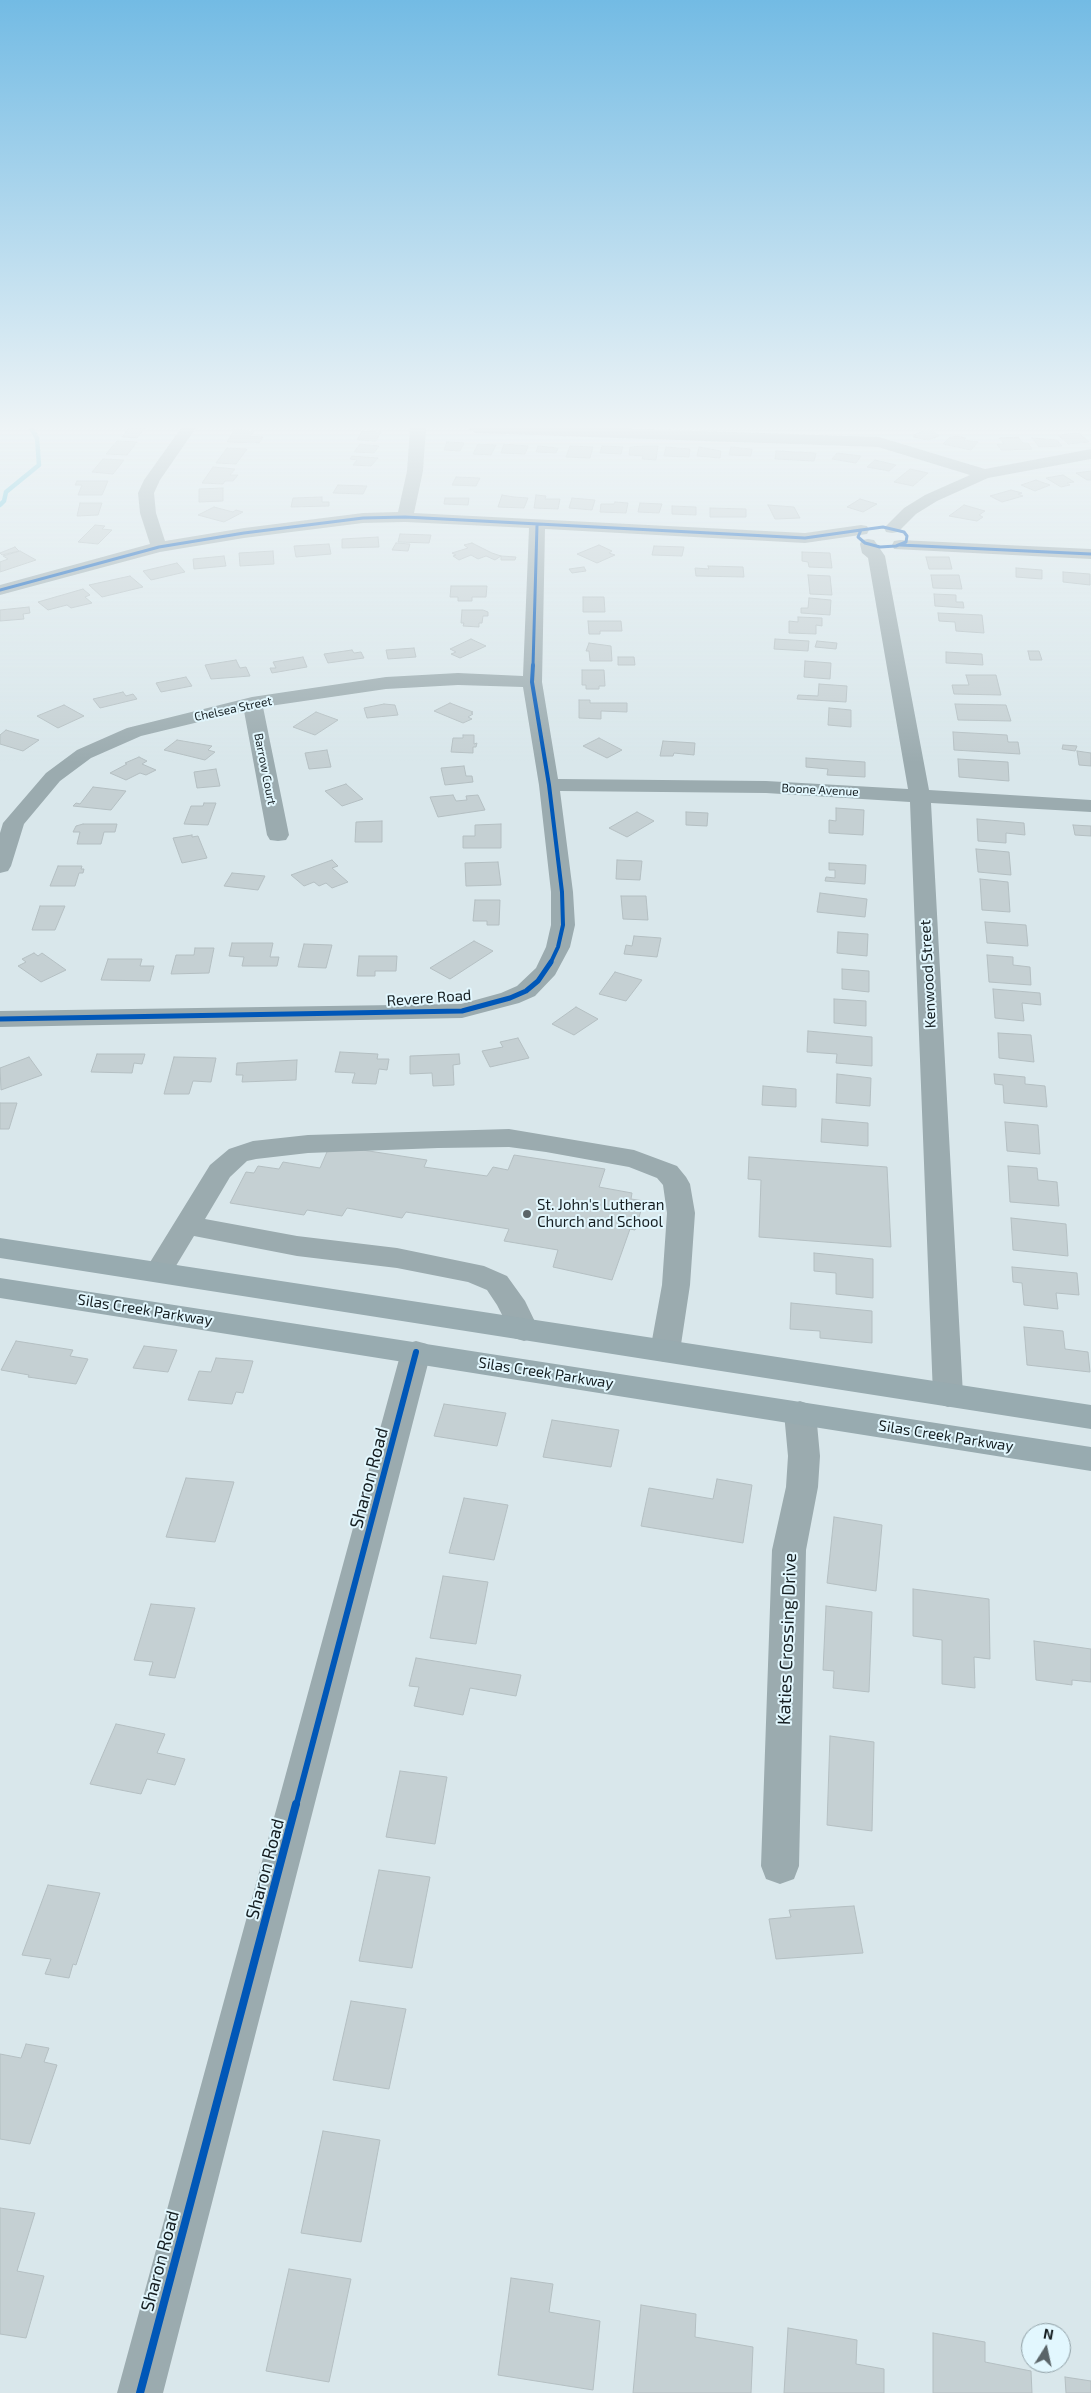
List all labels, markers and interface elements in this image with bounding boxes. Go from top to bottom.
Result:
street label: Chelsea Street [193,694,273,724]
street label: Barrow Court [251,732,279,806]
street label: Boone Avenue [781,781,859,799]
street label: Kenwood Street [916,919,940,1029]
street label: Revere Road [386,986,472,1010]
place label: St. John's Lutheran Church and School [537,1196,665,1231]
marker: St. John's Lutheran Church and School [521,1208,533,1220]
street label: Silas Creek Parkway [76,1290,214,1330]
street label: Silas Creek Parkway [477,1353,615,1393]
street label: Silas Creek Parkway [877,1416,1015,1456]
street label: Sharon Road [345,1425,393,1531]
street label: Katies Crossing Drive [773,1553,801,1725]
street label: Sharon Road [241,1816,289,1922]
street label: Sharon Road [136,2208,184,2314]
north arrow [1021,2323,1071,2373]
text: N [1042,2324,1055,2343]

